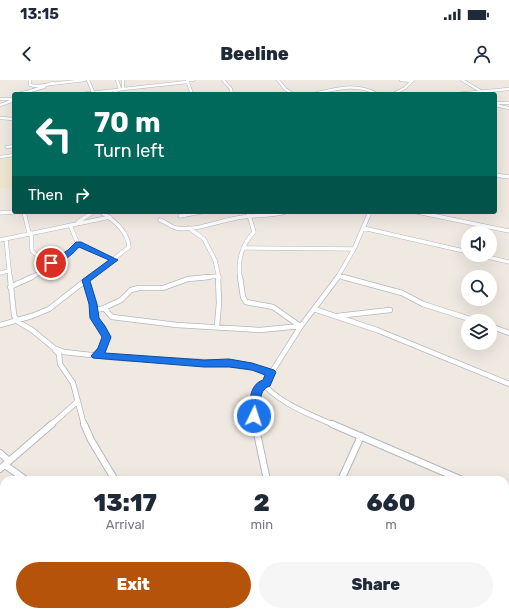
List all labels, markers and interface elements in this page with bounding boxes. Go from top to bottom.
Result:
text: 13:15 [20,5,59,23]
icon: back [16,43,38,65]
text: Beeline [220,43,289,65]
icon: person [471,43,493,65]
text: 70 m [94,106,161,139]
icon: left [28,108,80,160]
text: Turn left [94,140,164,162]
icon: right [71,184,93,206]
text: Then [28,186,63,204]
map controls [461,226,497,350]
button: sound [461,226,497,262]
pin [34,246,68,280]
icon: arrive [40,252,62,274]
button: search [461,270,497,306]
button: layers [461,314,497,350]
position arrow [233,395,275,437]
text: 13:17 [93,489,157,517]
text: 2 [254,489,270,517]
text: 660 [367,489,416,517]
text: Arrival [106,517,145,532]
text: min [250,517,273,532]
text: m [385,517,397,532]
button: Exit [16,562,251,608]
button: Share [259,562,493,608]

